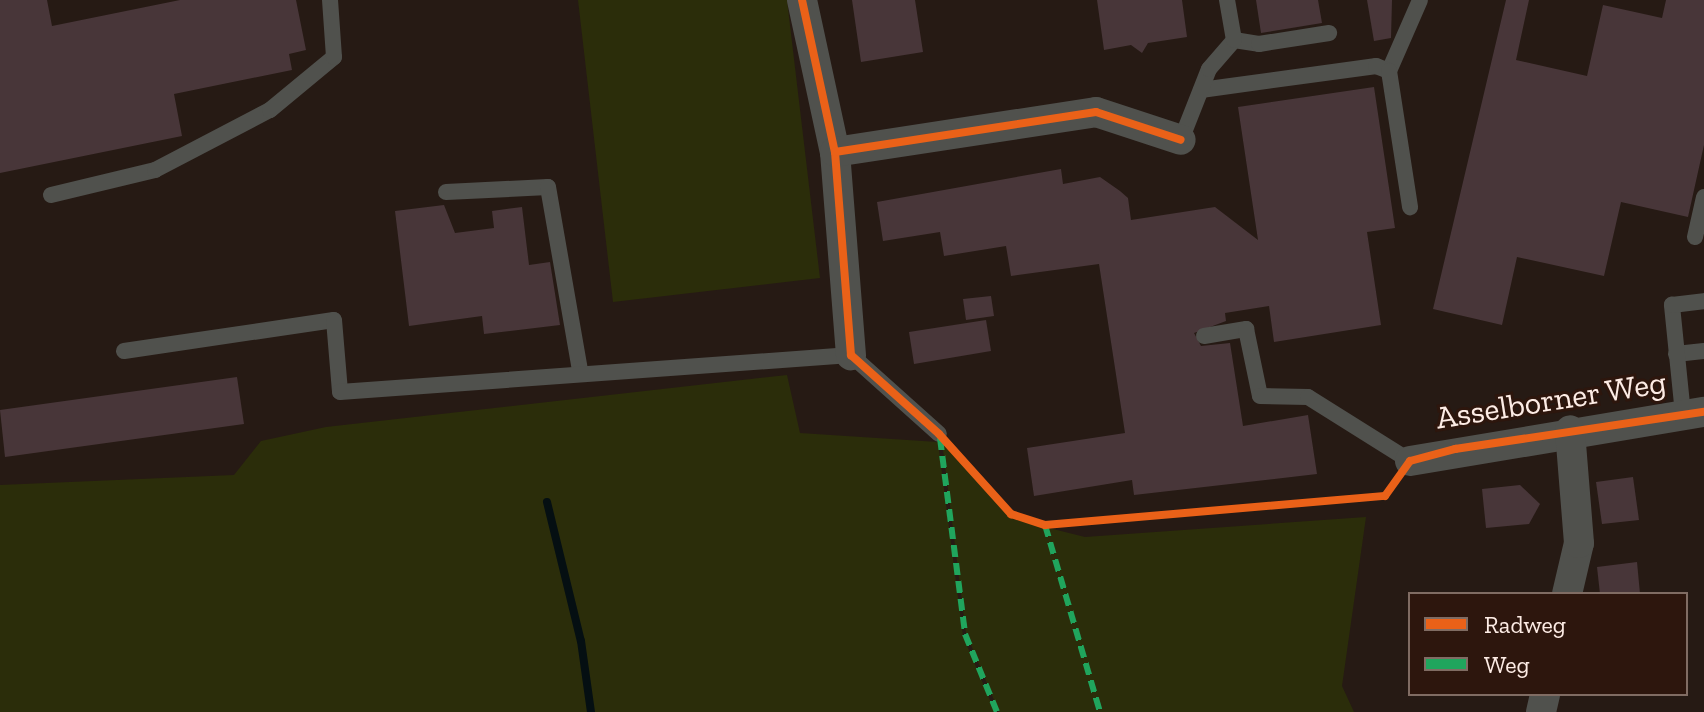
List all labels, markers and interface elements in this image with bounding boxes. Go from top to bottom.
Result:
street label: Asselborner Weg [1432,363,1670,437]
legend [1408,592,1688,696]
text: Radweg [1484,610,1566,639]
text: Weg [1484,650,1530,679]

